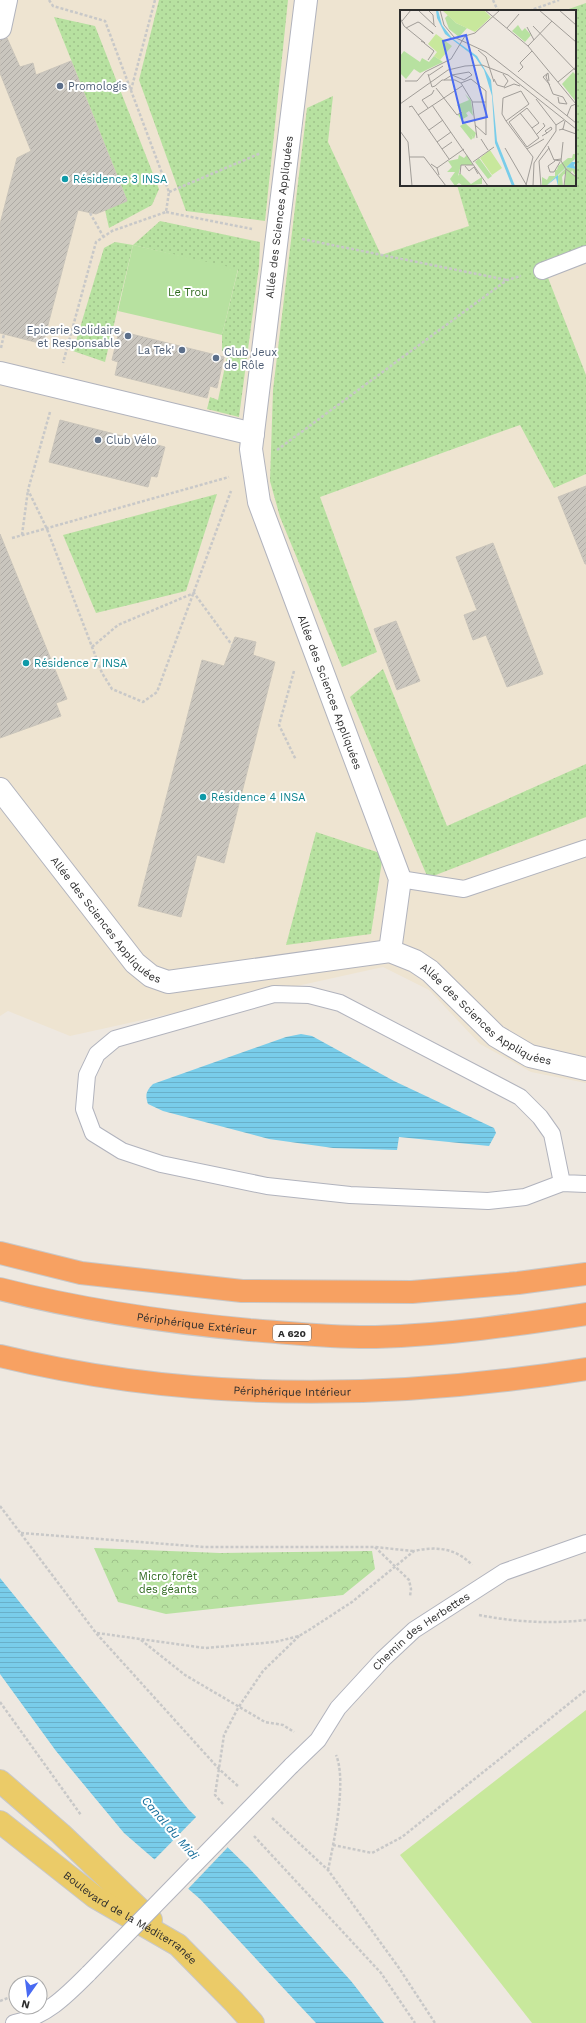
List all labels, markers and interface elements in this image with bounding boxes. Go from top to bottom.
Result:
inset map [400,10,576,186]
place label: Promologis [68,80,127,93]
marker: Promologis [55,81,65,91]
street label: Allée des Sciences Appliquées [263,135,296,299]
place label: Résidence 3 INSA [73,173,167,186]
marker: Résidence 3 INSA [60,174,70,184]
park label: Le Trou [168,286,208,299]
place label: Epicerie Solidaire et Responsable [26,324,120,350]
marker: Epicerie Solidaire et Responsable [123,331,133,341]
place label: La Tek' [137,344,174,357]
marker: La Tek' [177,345,187,355]
place label: Club Jeux de Rôle [224,346,277,372]
marker: Club Jeux de Rôle [211,353,221,363]
place label: Club Vélo [106,434,157,447]
marker: Club Vélo [93,435,103,445]
street label: Allée des Sciences Appliquées [295,613,365,772]
place label: Résidence 7 INSA [34,657,127,670]
marker: Résidence 7 INSA [21,658,31,668]
place label: Résidence 4 INSA [211,791,306,804]
marker: Résidence 4 INSA [198,792,208,802]
street label: Allée des Sciences Appliquées [48,854,163,986]
street label: Allée des Sciences Appliquées [418,960,553,1068]
street label: Périphérique Extérieur [136,1310,258,1338]
road number: A 620 [273,1325,311,1341]
street label: Périphérique Intérieur [233,1384,352,1399]
park label: Micro forêt des géants [139,1570,198,1596]
street label: Chemin des Herbettes [370,1590,473,1673]
water label: Canal du Midi [139,1793,202,1863]
street label: Boulevard de la Méditerranée [61,1869,199,1967]
north arrow [8,1975,48,2015]
text: N [20,1997,31,2012]

